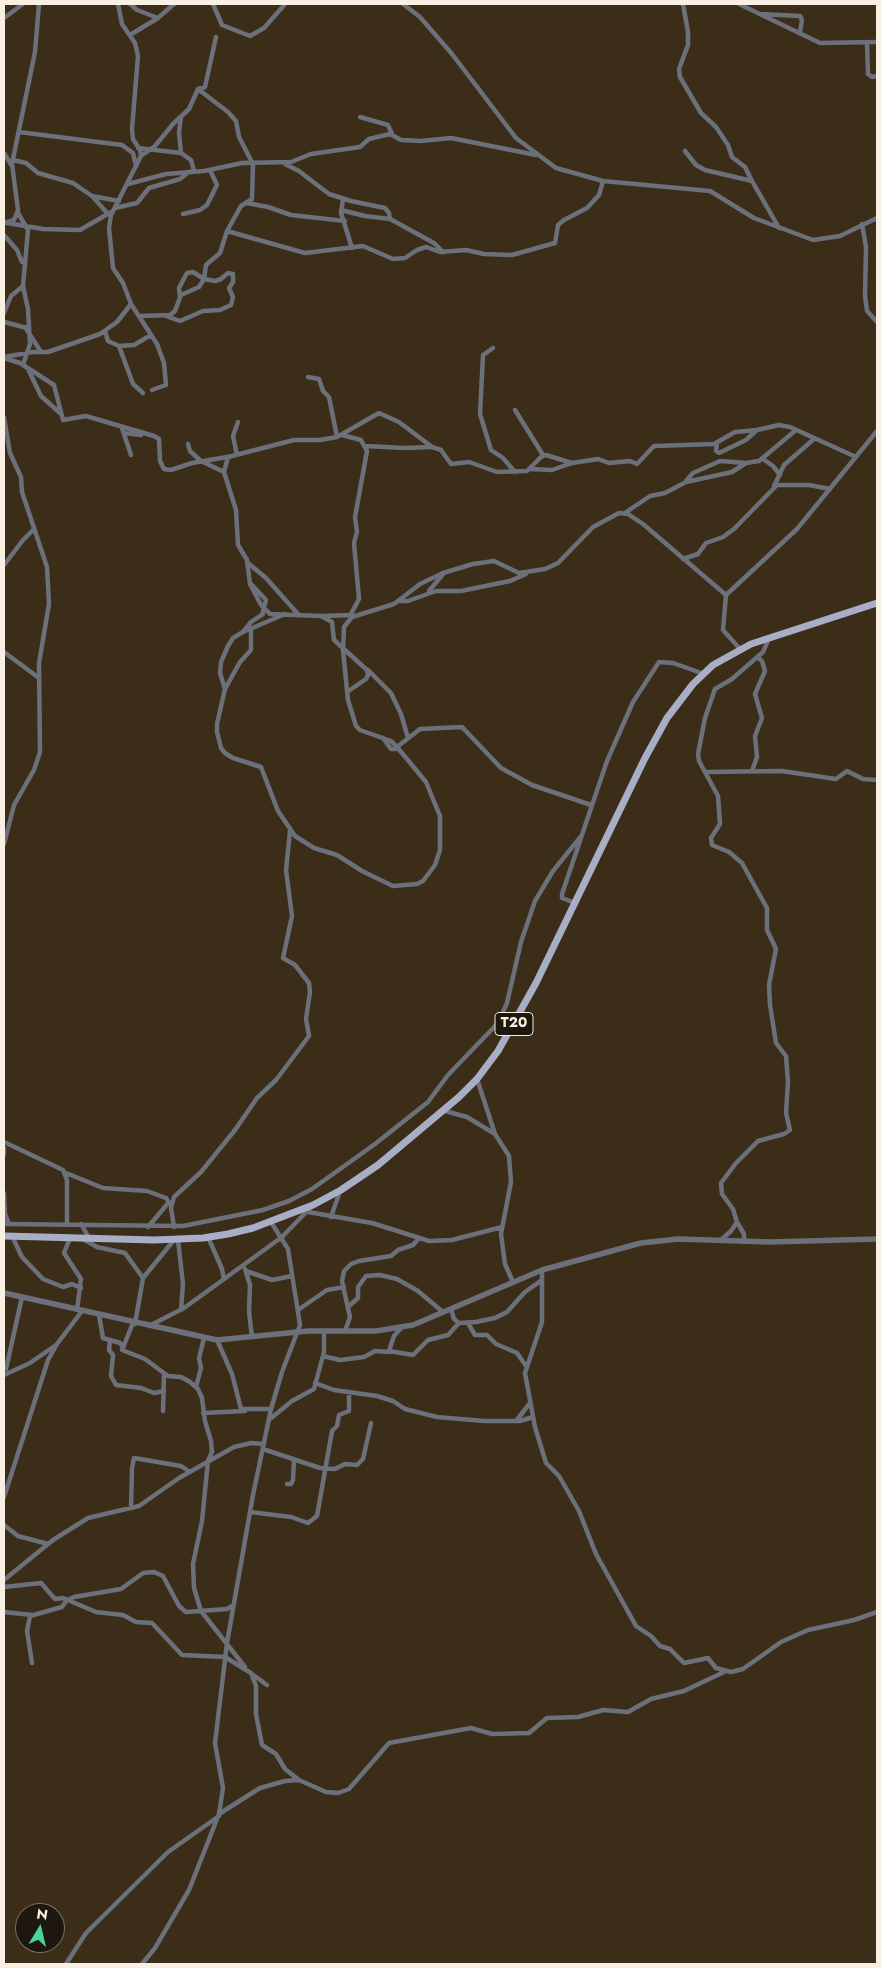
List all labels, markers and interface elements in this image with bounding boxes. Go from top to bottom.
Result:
road number: T20 [495,1012,533,1036]
north arrow [15,1903,65,1953]
text: N [35,1903,49,1925]

